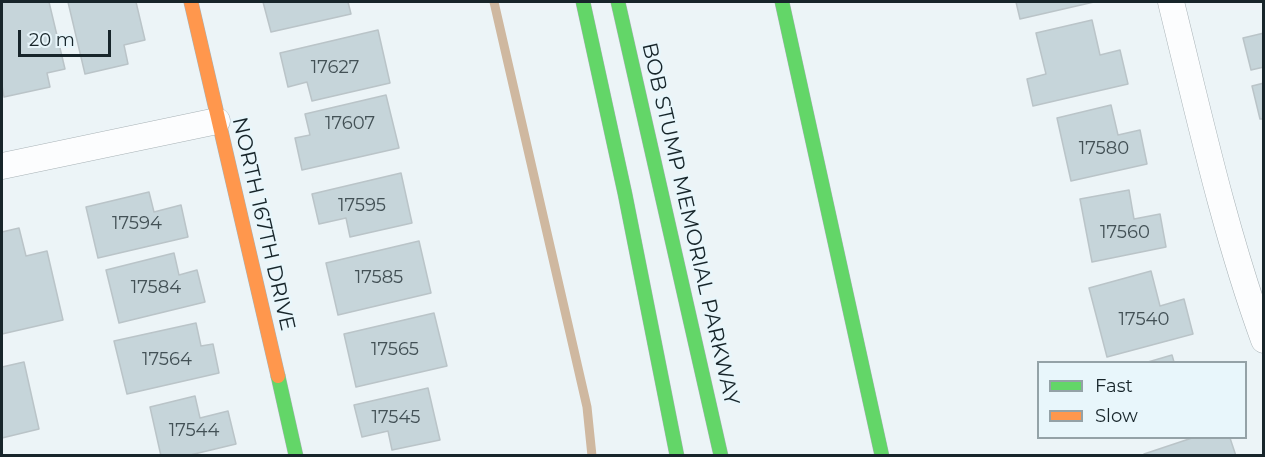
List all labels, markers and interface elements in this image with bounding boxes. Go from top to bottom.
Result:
scale bar [21,18,114,56]
text: 20 m [29,29,75,51]
street label: BOB STUMP MEMORIAL PARKWAY [636,40,744,408]
house number: 17627 [311,57,359,79]
house number: 17607 [325,113,375,135]
street label: NORTH 167TH DRIVE [226,115,300,333]
house number: 17580 [1079,138,1129,160]
house number: 17595 [338,195,386,217]
house number: 17594 [112,213,162,235]
house number: 17560 [1100,222,1150,244]
house number: 17585 [355,267,403,289]
house number: 17584 [131,277,181,299]
house number: 17540 [1119,309,1169,331]
house number: 17565 [371,339,419,361]
house number: 17564 [142,349,192,371]
legend [1037,361,1247,439]
text: Fast [1095,375,1133,397]
text: Slow [1095,405,1138,427]
house number: 17545 [372,407,420,429]
house number: 17544 [169,420,219,442]

